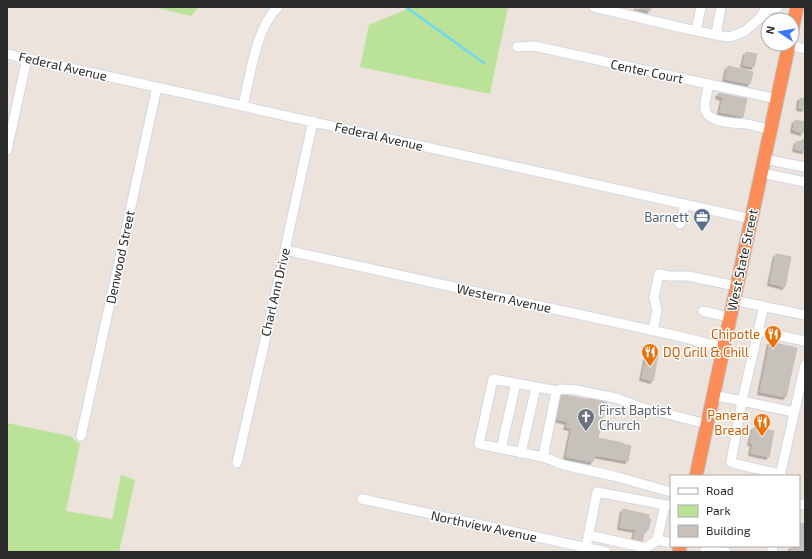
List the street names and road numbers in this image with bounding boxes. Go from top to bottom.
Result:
street label: Federal Avenue [17,48,109,84]
street label: Center Court [609,55,685,87]
street label: Federal Avenue [333,118,425,154]
street label: West State Street [723,208,761,312]
street label: Denwood Street [102,209,138,305]
street label: Charl Ann Drive [257,246,293,338]
street label: Western Avenue [455,280,553,316]
street label: Northview Avenue [430,507,538,545]

